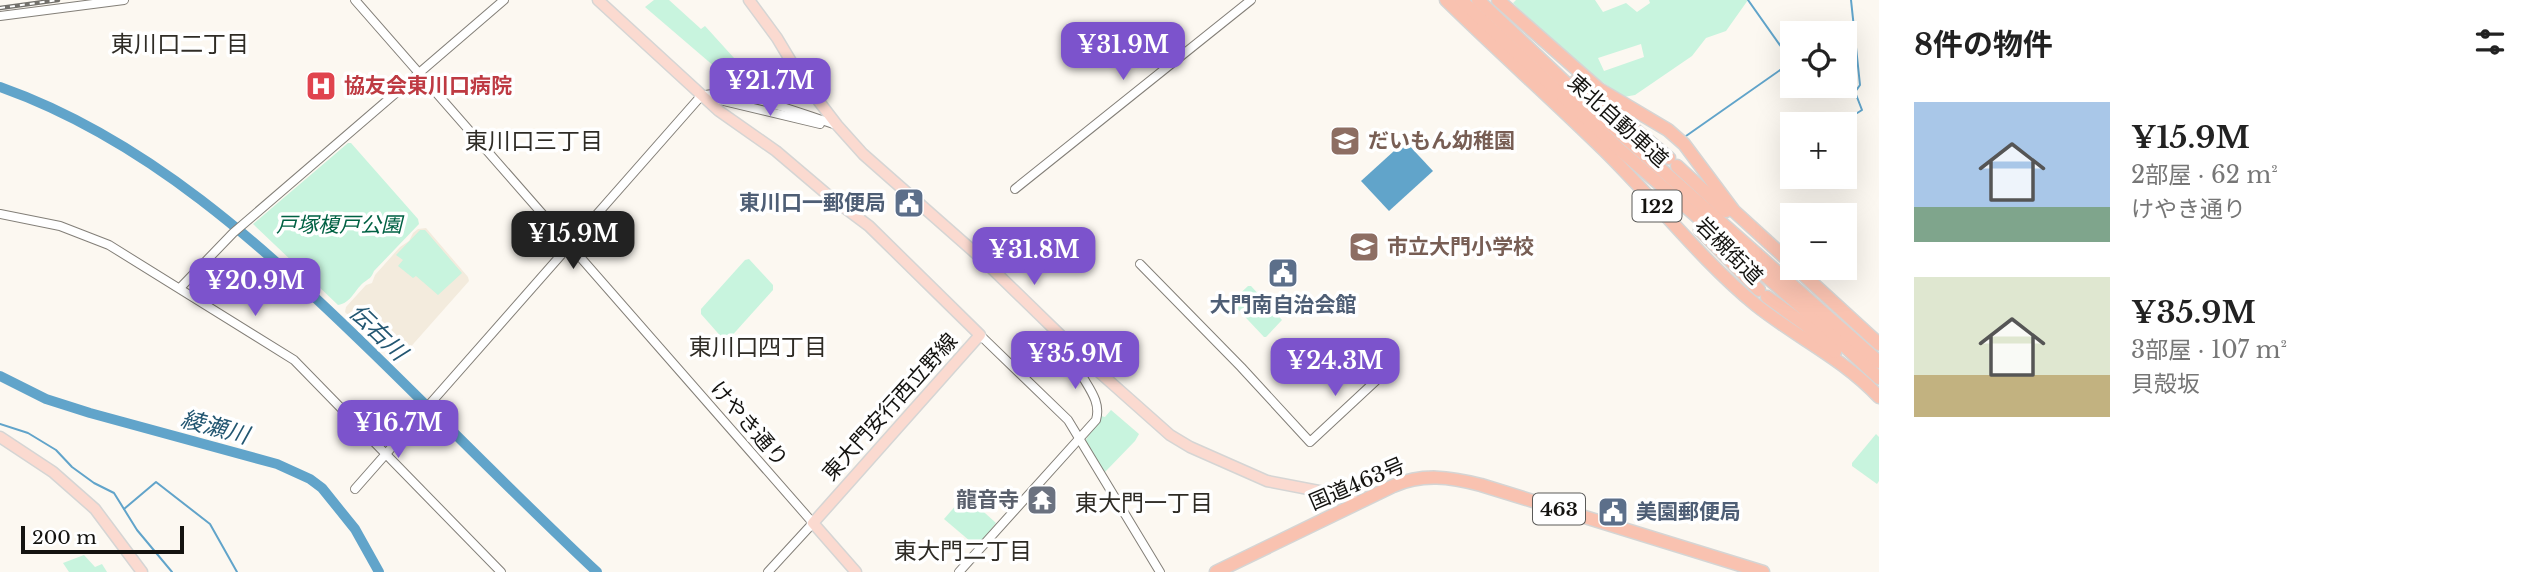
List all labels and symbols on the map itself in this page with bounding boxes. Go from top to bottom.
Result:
pin: ¥31.9M [1066,22,1180,82]
district label: 東川口二丁目 [111,30,249,58]
pin: ¥21.7M [713,58,827,118]
hospital icon: 協友会東川口病院 [304,69,338,103]
street label: 東北自動車道 [1562,69,1674,173]
place label: 協友会東川口病院 [344,73,512,99]
school or university icon: だいもん幼稚園 [1328,124,1362,158]
district label: 東川口三丁目 [465,127,603,155]
place label: だいもん幼稚園 [1368,128,1515,154]
public building icon: 東川口一郵便局 [892,186,926,220]
place label: 東川口一郵便局 [739,190,886,216]
road number: 122 [1632,190,1682,222]
park label: 戸塚榎戸公園 [276,212,405,238]
pin: ¥15.9M [516,212,630,271]
street label: 岩槻街道 [1690,212,1768,290]
pin: ¥31.8M [977,228,1091,287]
school or university icon: 市立大門小学校 [1347,230,1381,264]
place label: 市立大門小学校 [1387,234,1534,260]
public building icon: 大門南自治会館 [1266,256,1300,290]
pin: ¥20.9M [198,258,312,318]
place label: 大門南自治会館 [1210,292,1357,318]
water label: 伝右川 [343,298,415,368]
street label: 東大門安行西立野線 [817,328,963,486]
pin: ¥35.9M [1018,332,1132,391]
district label: 東川口四丁目 [689,333,827,361]
pin: ¥24.3M [1278,338,1392,398]
street label: けやき通り [705,376,793,472]
pin: ¥16.7M [341,400,455,460]
water label: 綾瀬川 [178,405,255,450]
street label: 国道463号 [1305,452,1409,516]
temple icon: 龍音寺 [1025,483,1059,517]
place label: 龍音寺 [956,487,1019,513]
district label: 東大門一丁目 [1075,489,1213,517]
road number: 463 [1533,494,1585,524]
public building icon: 美園郵便局 [1596,495,1630,529]
place label: 美園郵便局 [1636,499,1741,525]
scale bar [21,523,184,555]
district label: 東大門二丁目 [894,537,1032,565]

